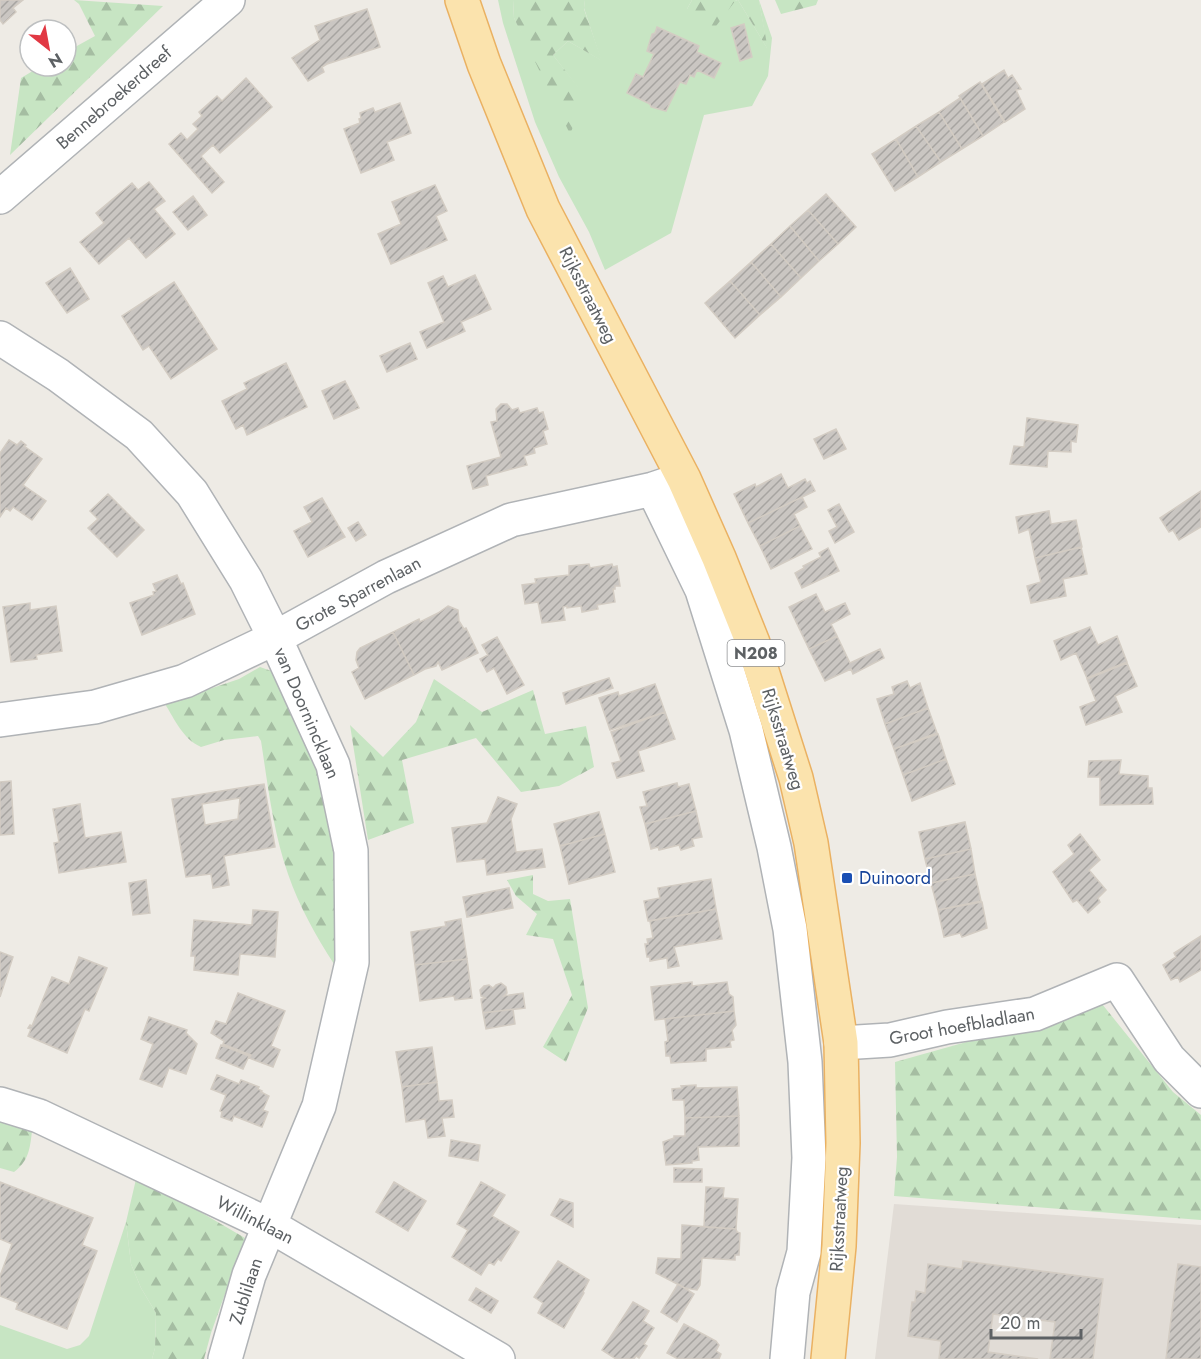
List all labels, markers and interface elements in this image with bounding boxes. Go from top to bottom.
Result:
north arrow [18,18,78,78]
street label: Bennebroekerdreef [50,40,178,156]
text: N [44,47,67,74]
street label: Rijksstraatweg [553,242,623,348]
street label: Grote Sparrenlaan [290,550,426,638]
road number: N208 [728,640,784,666]
street label: van Doornincklaan [268,643,346,783]
street label: Rijksstraatweg [755,685,811,793]
place label: Duinoord [859,865,931,891]
marker: Duinoord [840,871,854,885]
street label: Groot hoefbladlaan [887,1000,1037,1052]
street label: Rijksstraatweg [823,1166,855,1272]
street label: Willinklaan [212,1189,298,1251]
street label: Zublilaan [223,1254,269,1328]
scale bar [991,1302,1081,1340]
text: 20 m [1000,1310,1040,1336]

